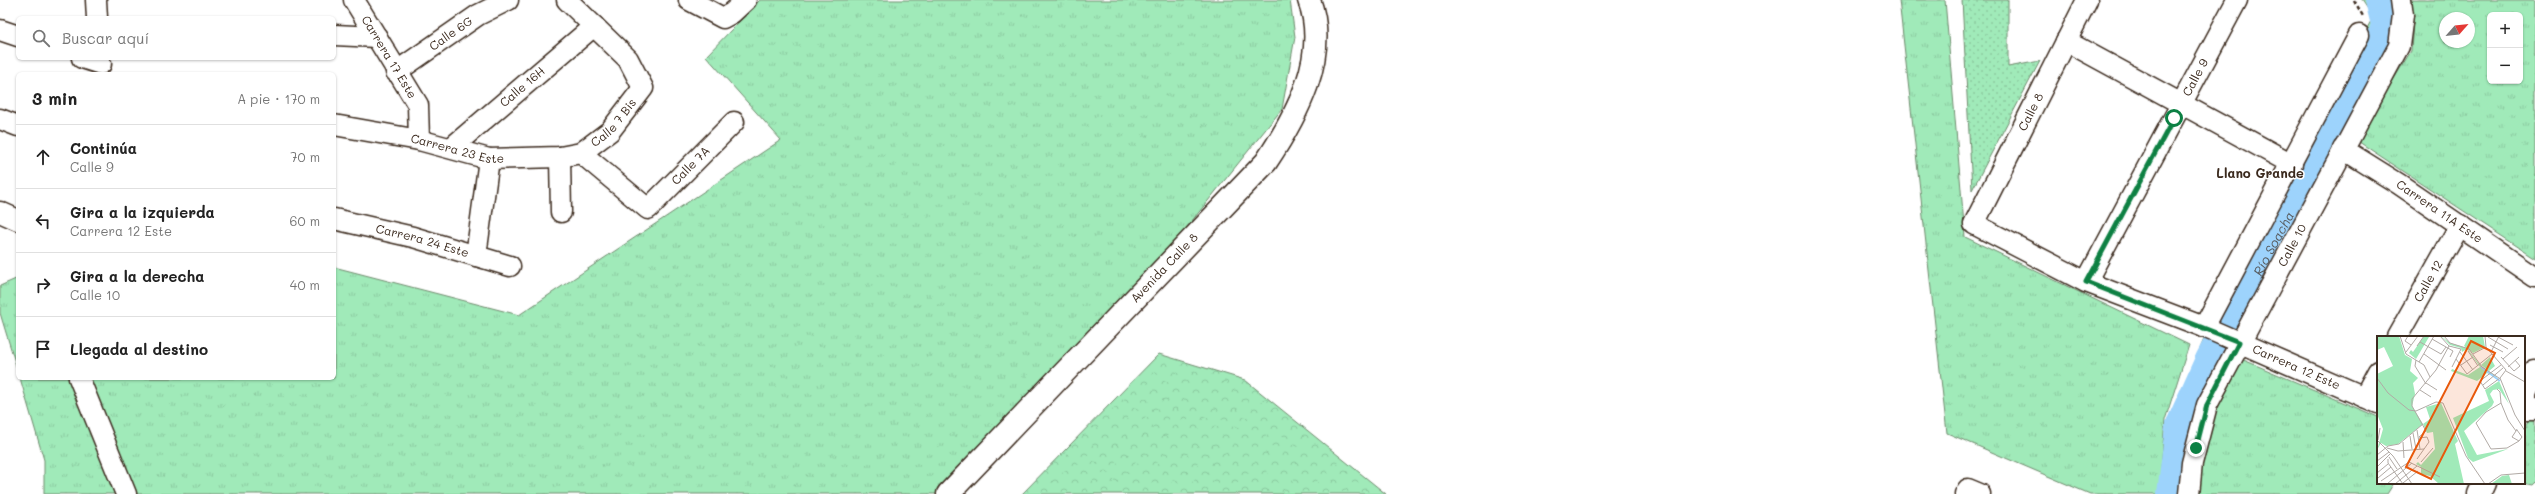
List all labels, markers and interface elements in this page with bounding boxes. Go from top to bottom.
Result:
street label: Carrera 17 Este [358,12,421,101]
street label: Calle 6G [426,12,475,54]
north arrow [2439,12,2475,48]
map controls [2487,12,2523,84]
button: + [2487,12,2523,48]
search box [16,16,336,60]
icon: search [30,27,52,49]
text: Buscar aquí [62,28,149,48]
button: − [2487,48,2523,84]
street label: Calle 9 [2178,55,2211,99]
street label: Calle 16H [496,62,548,110]
text: 3 min [32,87,77,109]
text: A pie · 170 m [237,90,320,107]
street label: Calle 8 [2014,90,2046,133]
street label: Calle 7 Bis [587,95,639,150]
route start [2165,109,2183,127]
street label: Carrera 23 Este [410,130,504,166]
text: Continúa [70,138,137,158]
street label: Calle 7A [667,142,713,188]
icon: ahead [32,146,54,168]
text: 70 m [290,148,320,165]
text: Calle 9 [70,158,114,175]
district label: Llano Grande [2216,164,2304,181]
street label: Carrera 11A Este [2394,176,2486,246]
text: Gira a la izquierda [70,202,215,222]
water label: Río Soacha [2249,208,2297,278]
icon: left [32,210,54,232]
text: 60 m [290,212,320,229]
street label: Carrera 24 Este [374,220,471,260]
street label: Calle 10 [2274,220,2310,269]
text: Carrera 12 Este [70,222,172,239]
street label: Avenida Calle 8 [1127,229,1201,306]
street label: Calle 12 [2409,257,2446,304]
text: Gira a la derecha [70,266,204,286]
icon: right [32,274,54,296]
text: 40 m [290,276,320,293]
text: Calle 10 [70,286,120,303]
inset map [2377,336,2525,484]
icon: arrive [32,338,54,360]
text: Llegada al destino [70,339,208,359]
street label: Carrera 12 Este [2250,340,2343,393]
route end [2187,439,2205,457]

